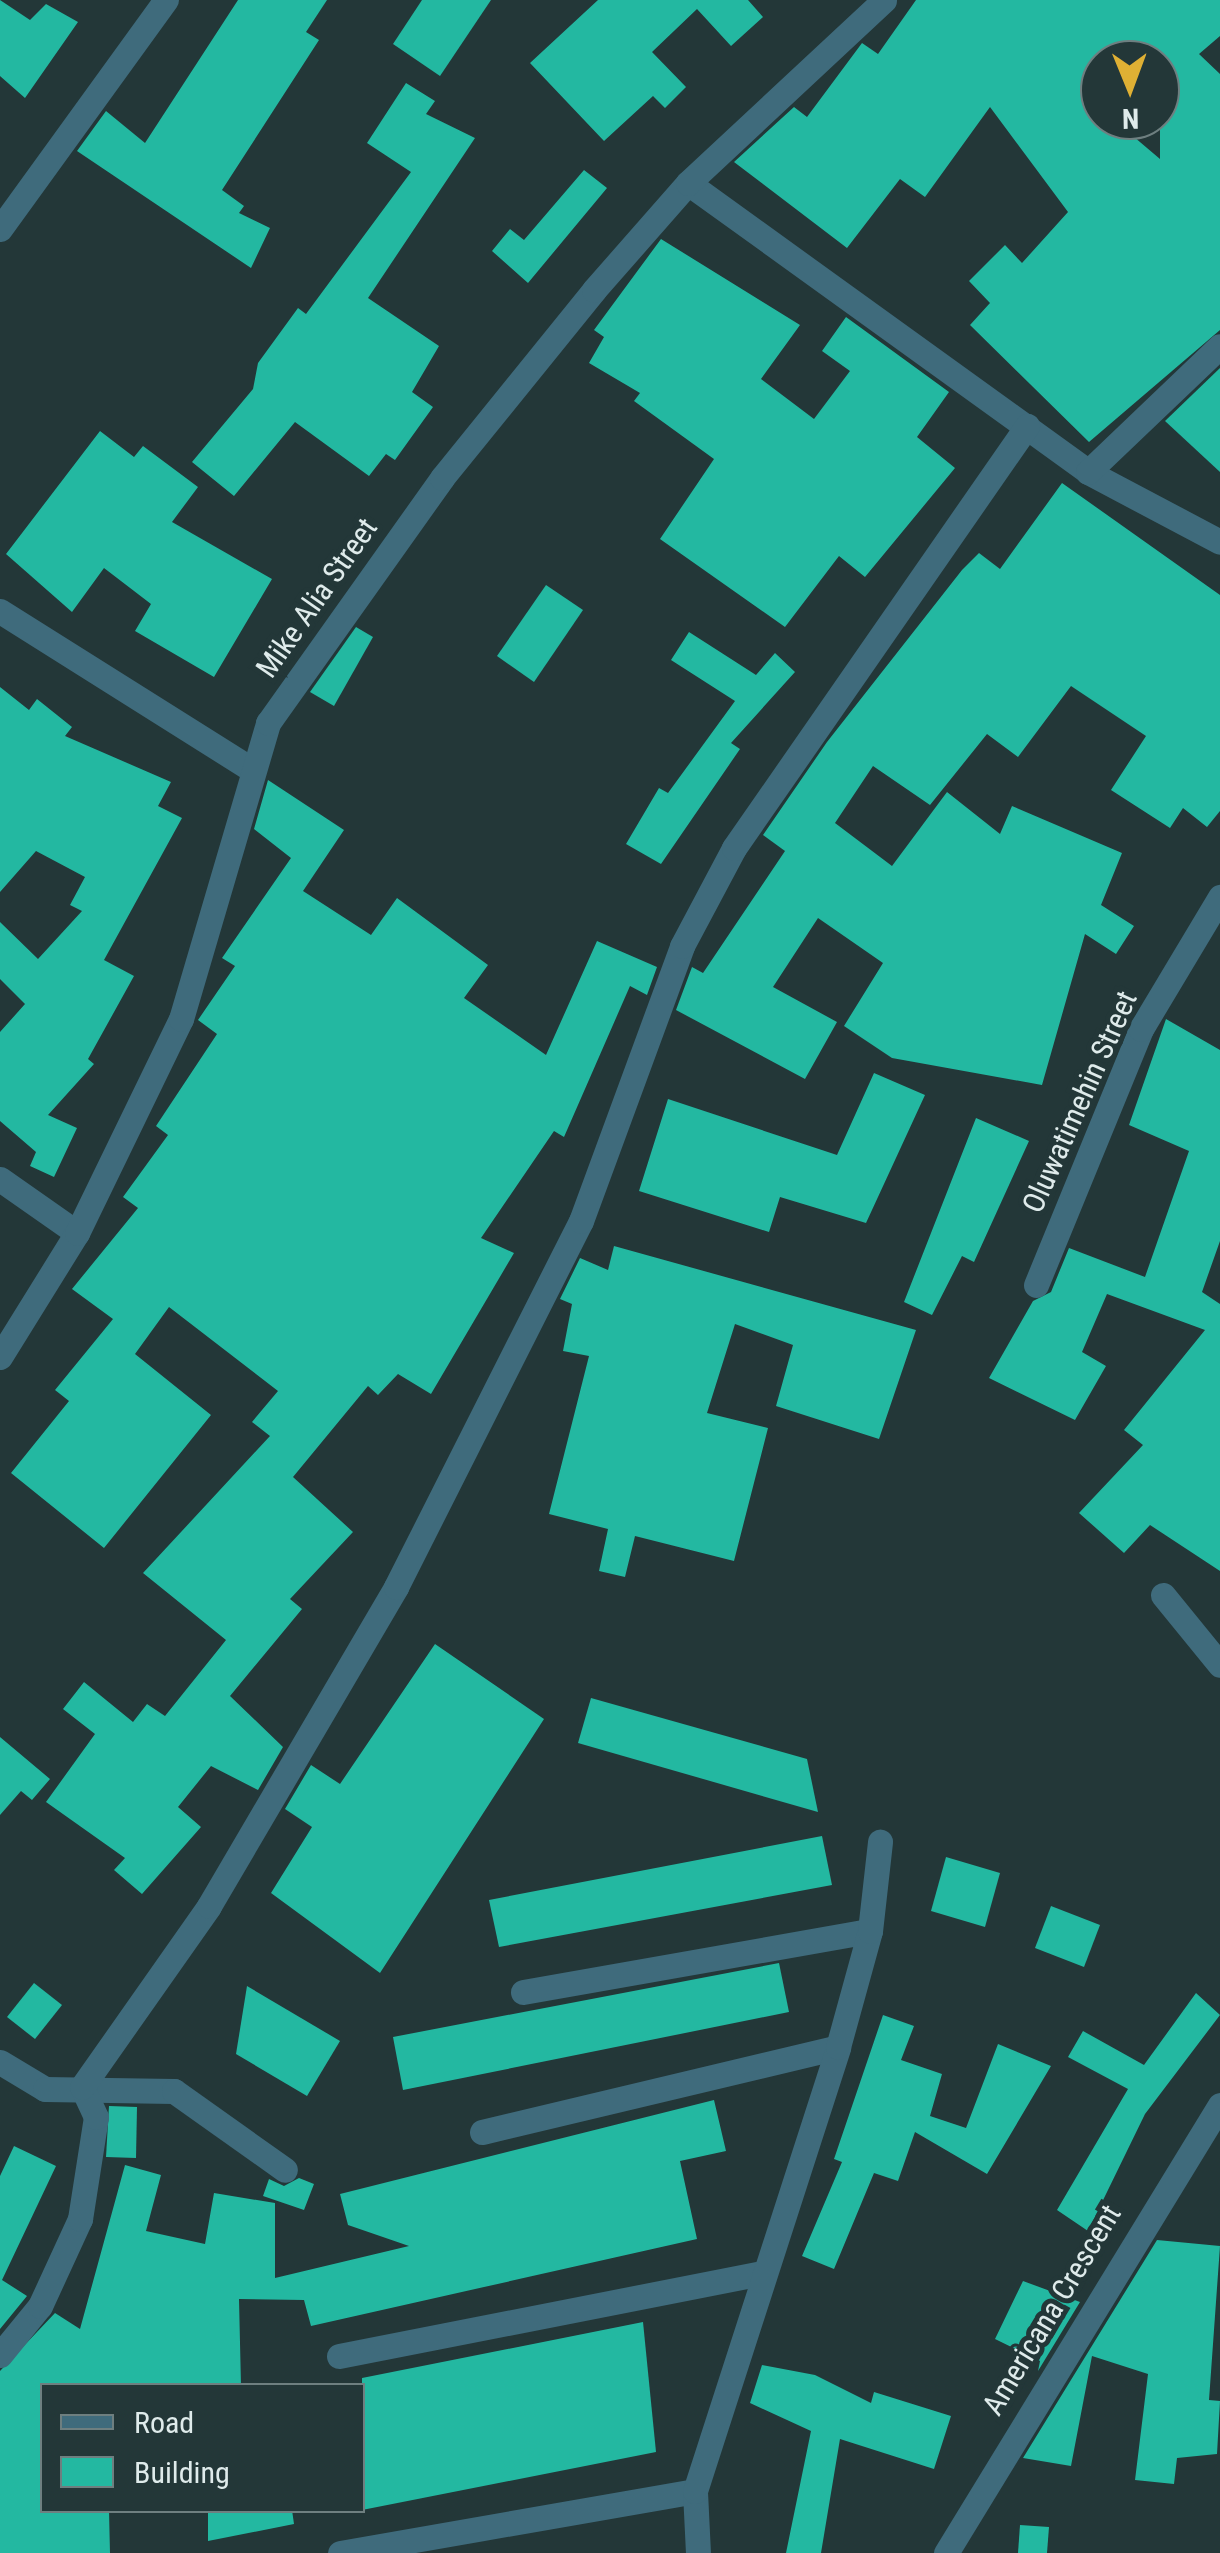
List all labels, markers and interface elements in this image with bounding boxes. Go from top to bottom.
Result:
north arrow [1080,40,1180,140]
text: N [1122,102,1139,135]
street label: Mike Alia Street [249,511,385,685]
street label: Oluwatimehin Street [1015,986,1145,1218]
street label: Americana Crescent [975,2198,1129,2422]
legend [40,2383,365,2513]
text: Road [134,2405,194,2440]
text: Building [134,2455,230,2490]

